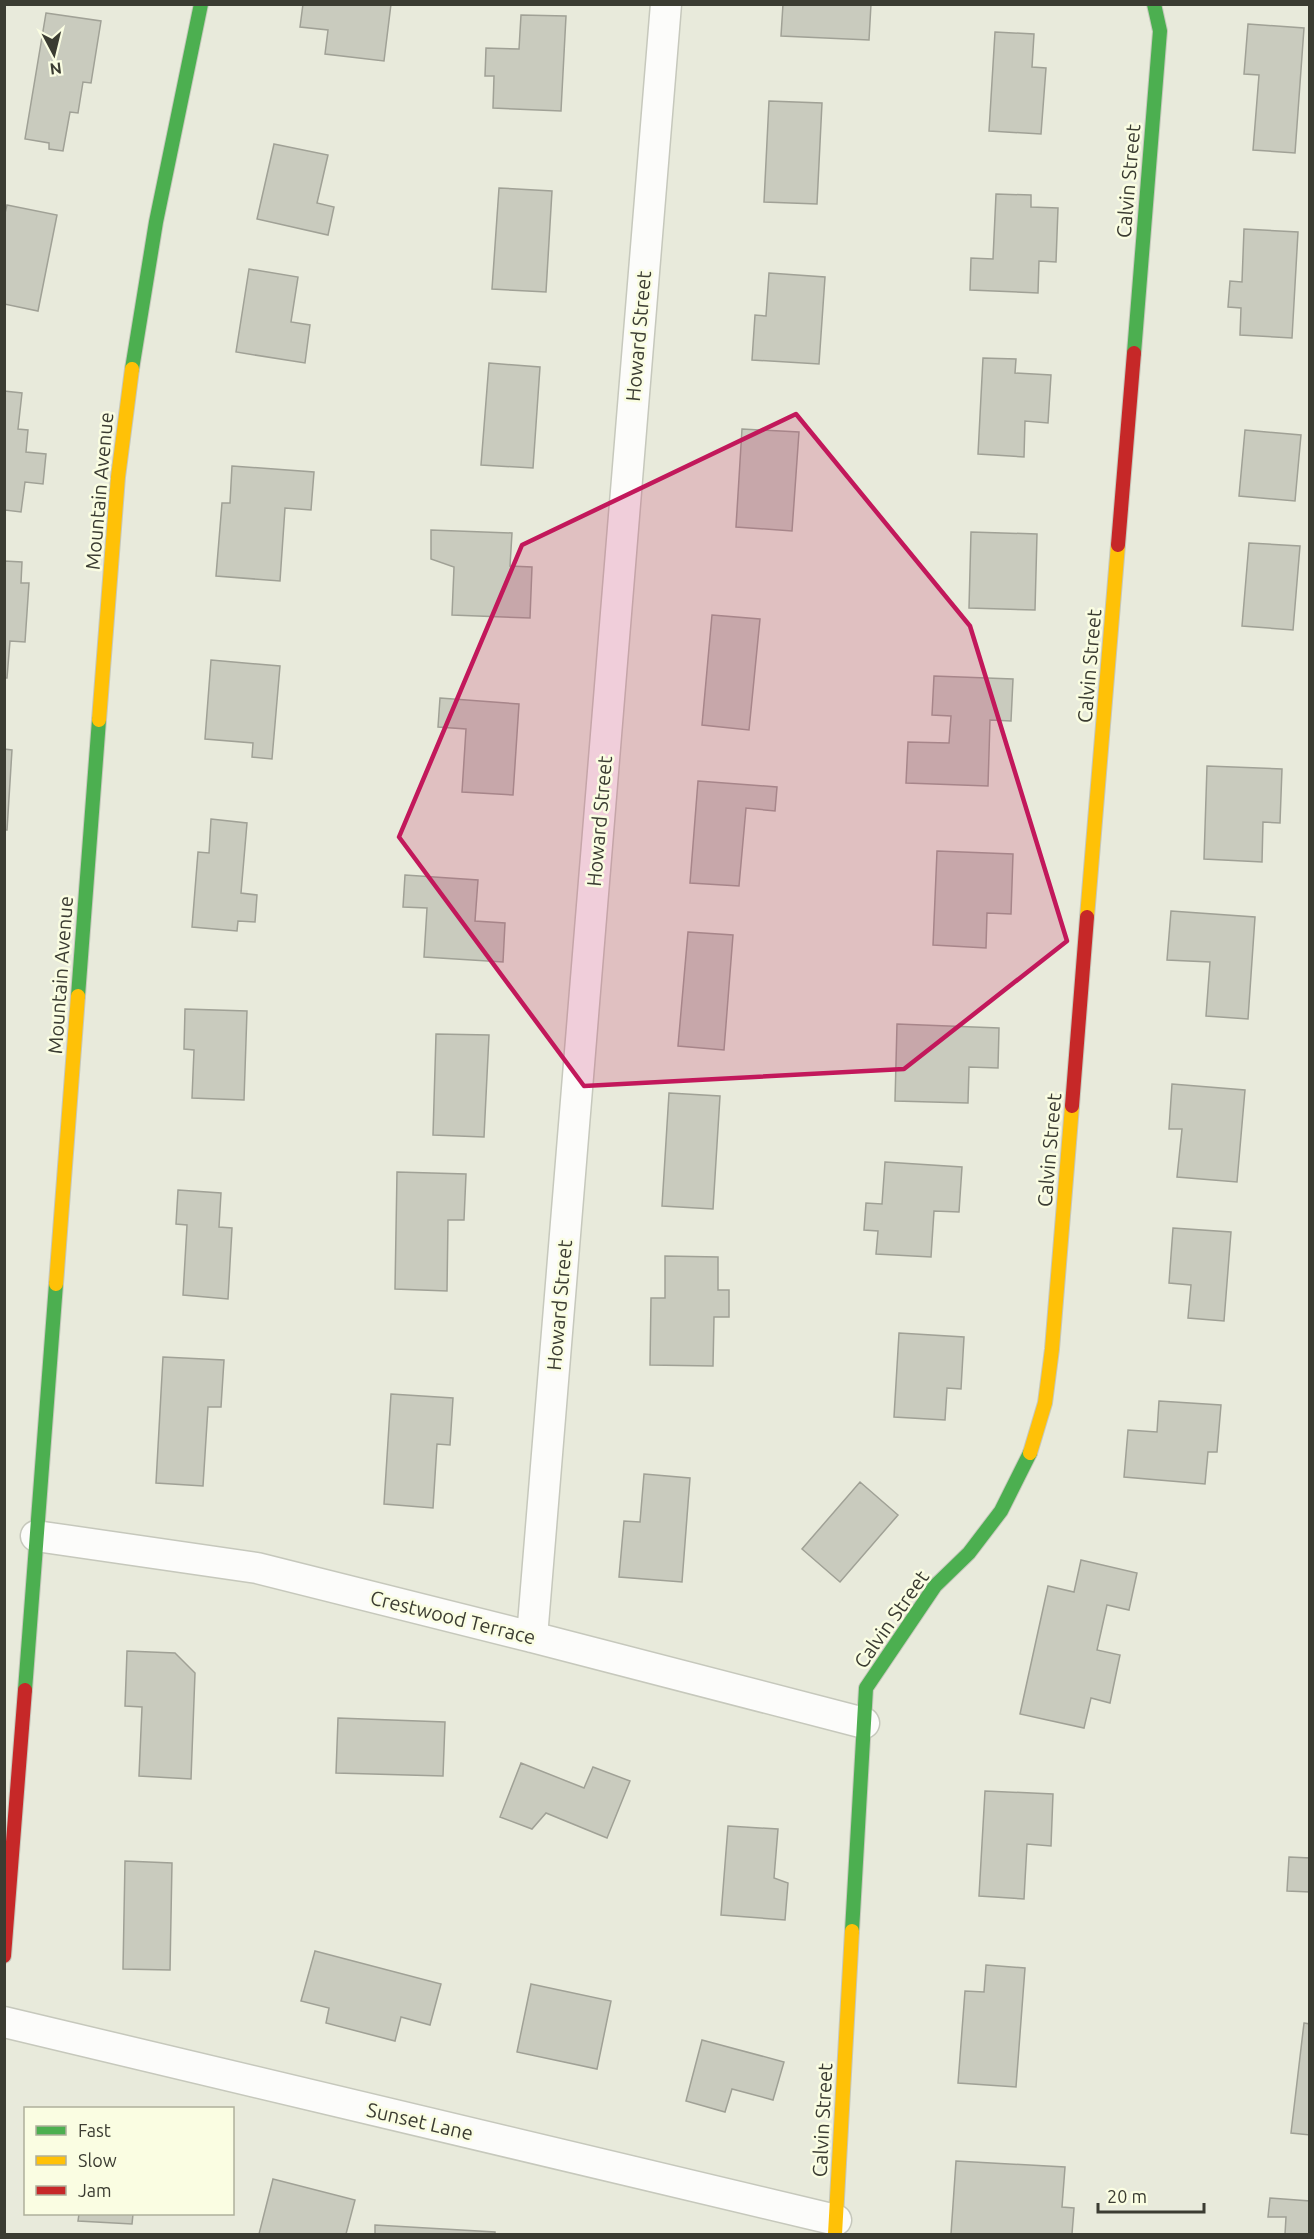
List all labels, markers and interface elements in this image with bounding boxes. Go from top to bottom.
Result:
north arrow [24,24,84,84]
text: N [49,59,63,79]
street label: Calvin Street [1112,123,1144,239]
street label: Howard Street [621,270,655,402]
street label: Mountain Avenue [81,411,117,571]
street label: Calvin Street [1073,608,1105,724]
street label: Howard Street [582,755,616,887]
street label: Mountain Avenue [43,895,77,1055]
street label: Calvin Street [1033,1092,1065,1208]
street label: Howard Street [542,1239,576,1371]
street label: Calvin Street [849,1566,933,1672]
street label: Crestwood Terrace [368,1585,538,1649]
street label: Calvin Street [808,2062,836,2178]
street label: Sunset Lane [365,2098,475,2144]
legend [24,2107,234,2215]
text: Fast [78,2120,111,2140]
text: Slow [78,2150,117,2170]
scale bar [1098,2176,1204,2214]
text: Jam [78,2180,112,2200]
text: 20 m [1107,2186,1147,2206]

